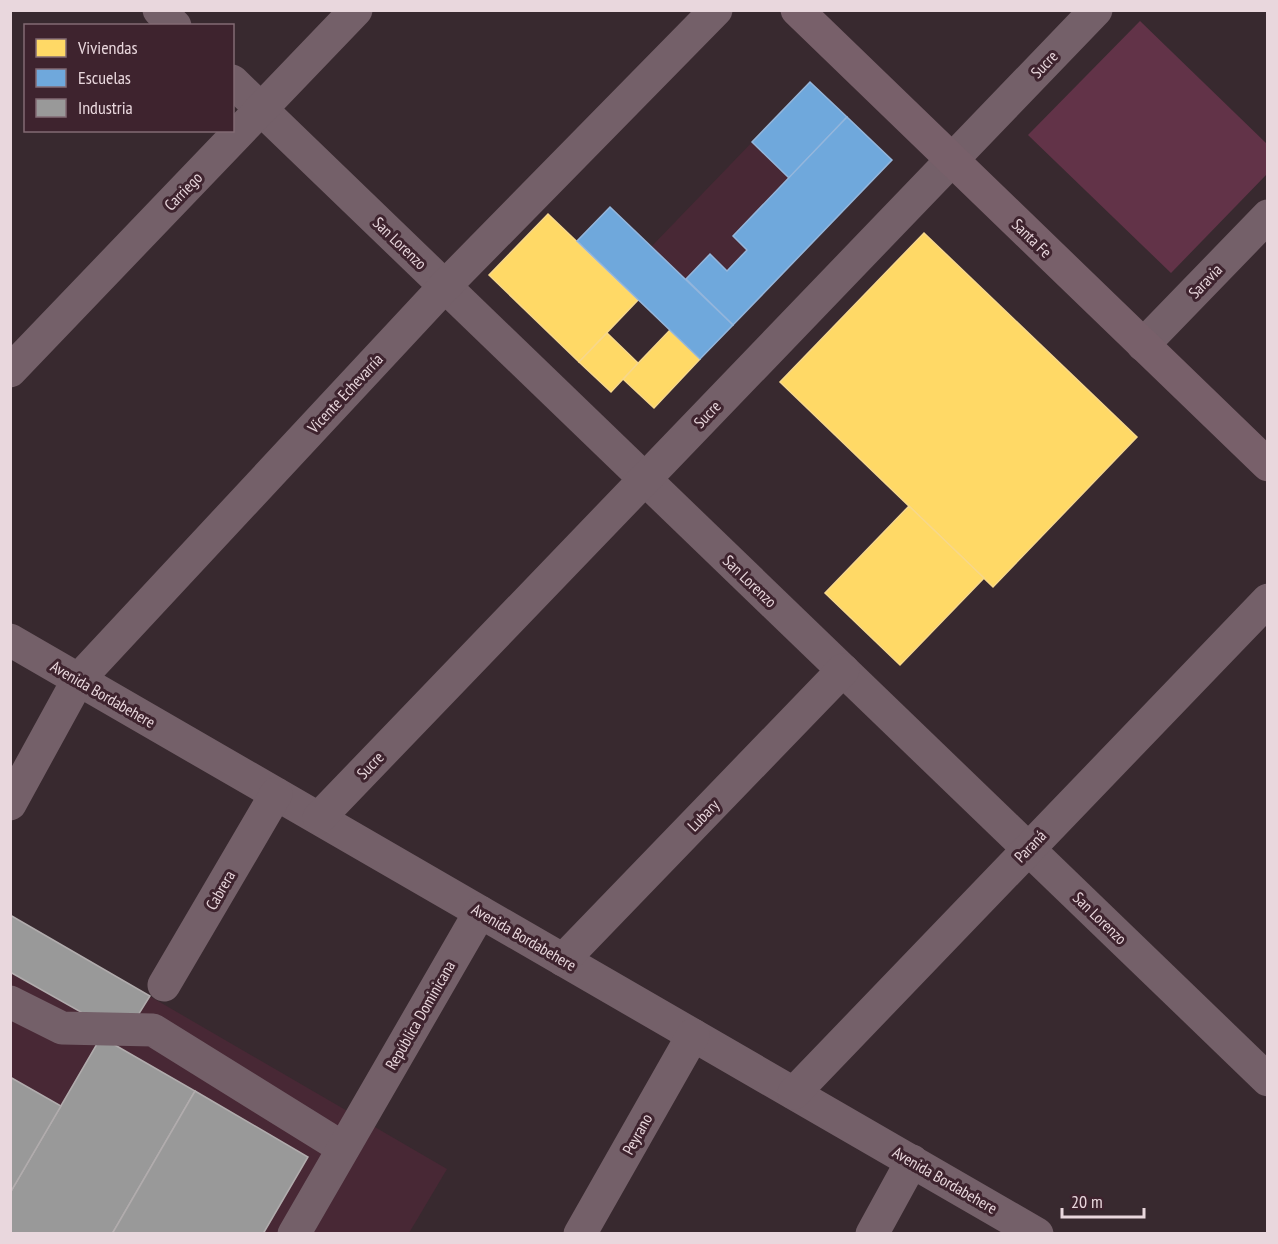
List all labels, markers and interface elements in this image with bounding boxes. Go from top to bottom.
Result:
legend [24,24,234,132]
text: Viviendas [77,36,138,59]
street label: Sucre [1026,46,1062,82]
text: Escuelas [78,66,131,89]
text: Industria [78,96,133,119]
street label: Carriego [160,167,206,215]
street label: San Lorenzo [369,213,431,274]
street label: Santa Fe [1008,214,1056,262]
street label: Saravia [1184,260,1226,302]
street label: Vicente Echevarría [302,349,387,438]
street label: Sucre [689,396,725,432]
street label: San Lorenzo [719,551,781,612]
street label: Avenida Bordabehere [47,656,159,732]
street label: Sucre [352,747,388,783]
street label: Lubary [683,795,723,835]
street label: Paraná [1010,826,1050,866]
street label: Cabrera [201,867,239,913]
street label: San Lorenzo [1069,888,1131,949]
street label: Avenida Bordabehere [468,899,580,975]
street label: República Dominicana [381,957,459,1073]
street label: Peyrano [618,1110,656,1158]
street label: Avenida Bordabehere [889,1142,1001,1218]
scale bar [1062,1181,1144,1219]
text: 20 m [1071,1190,1103,1213]

